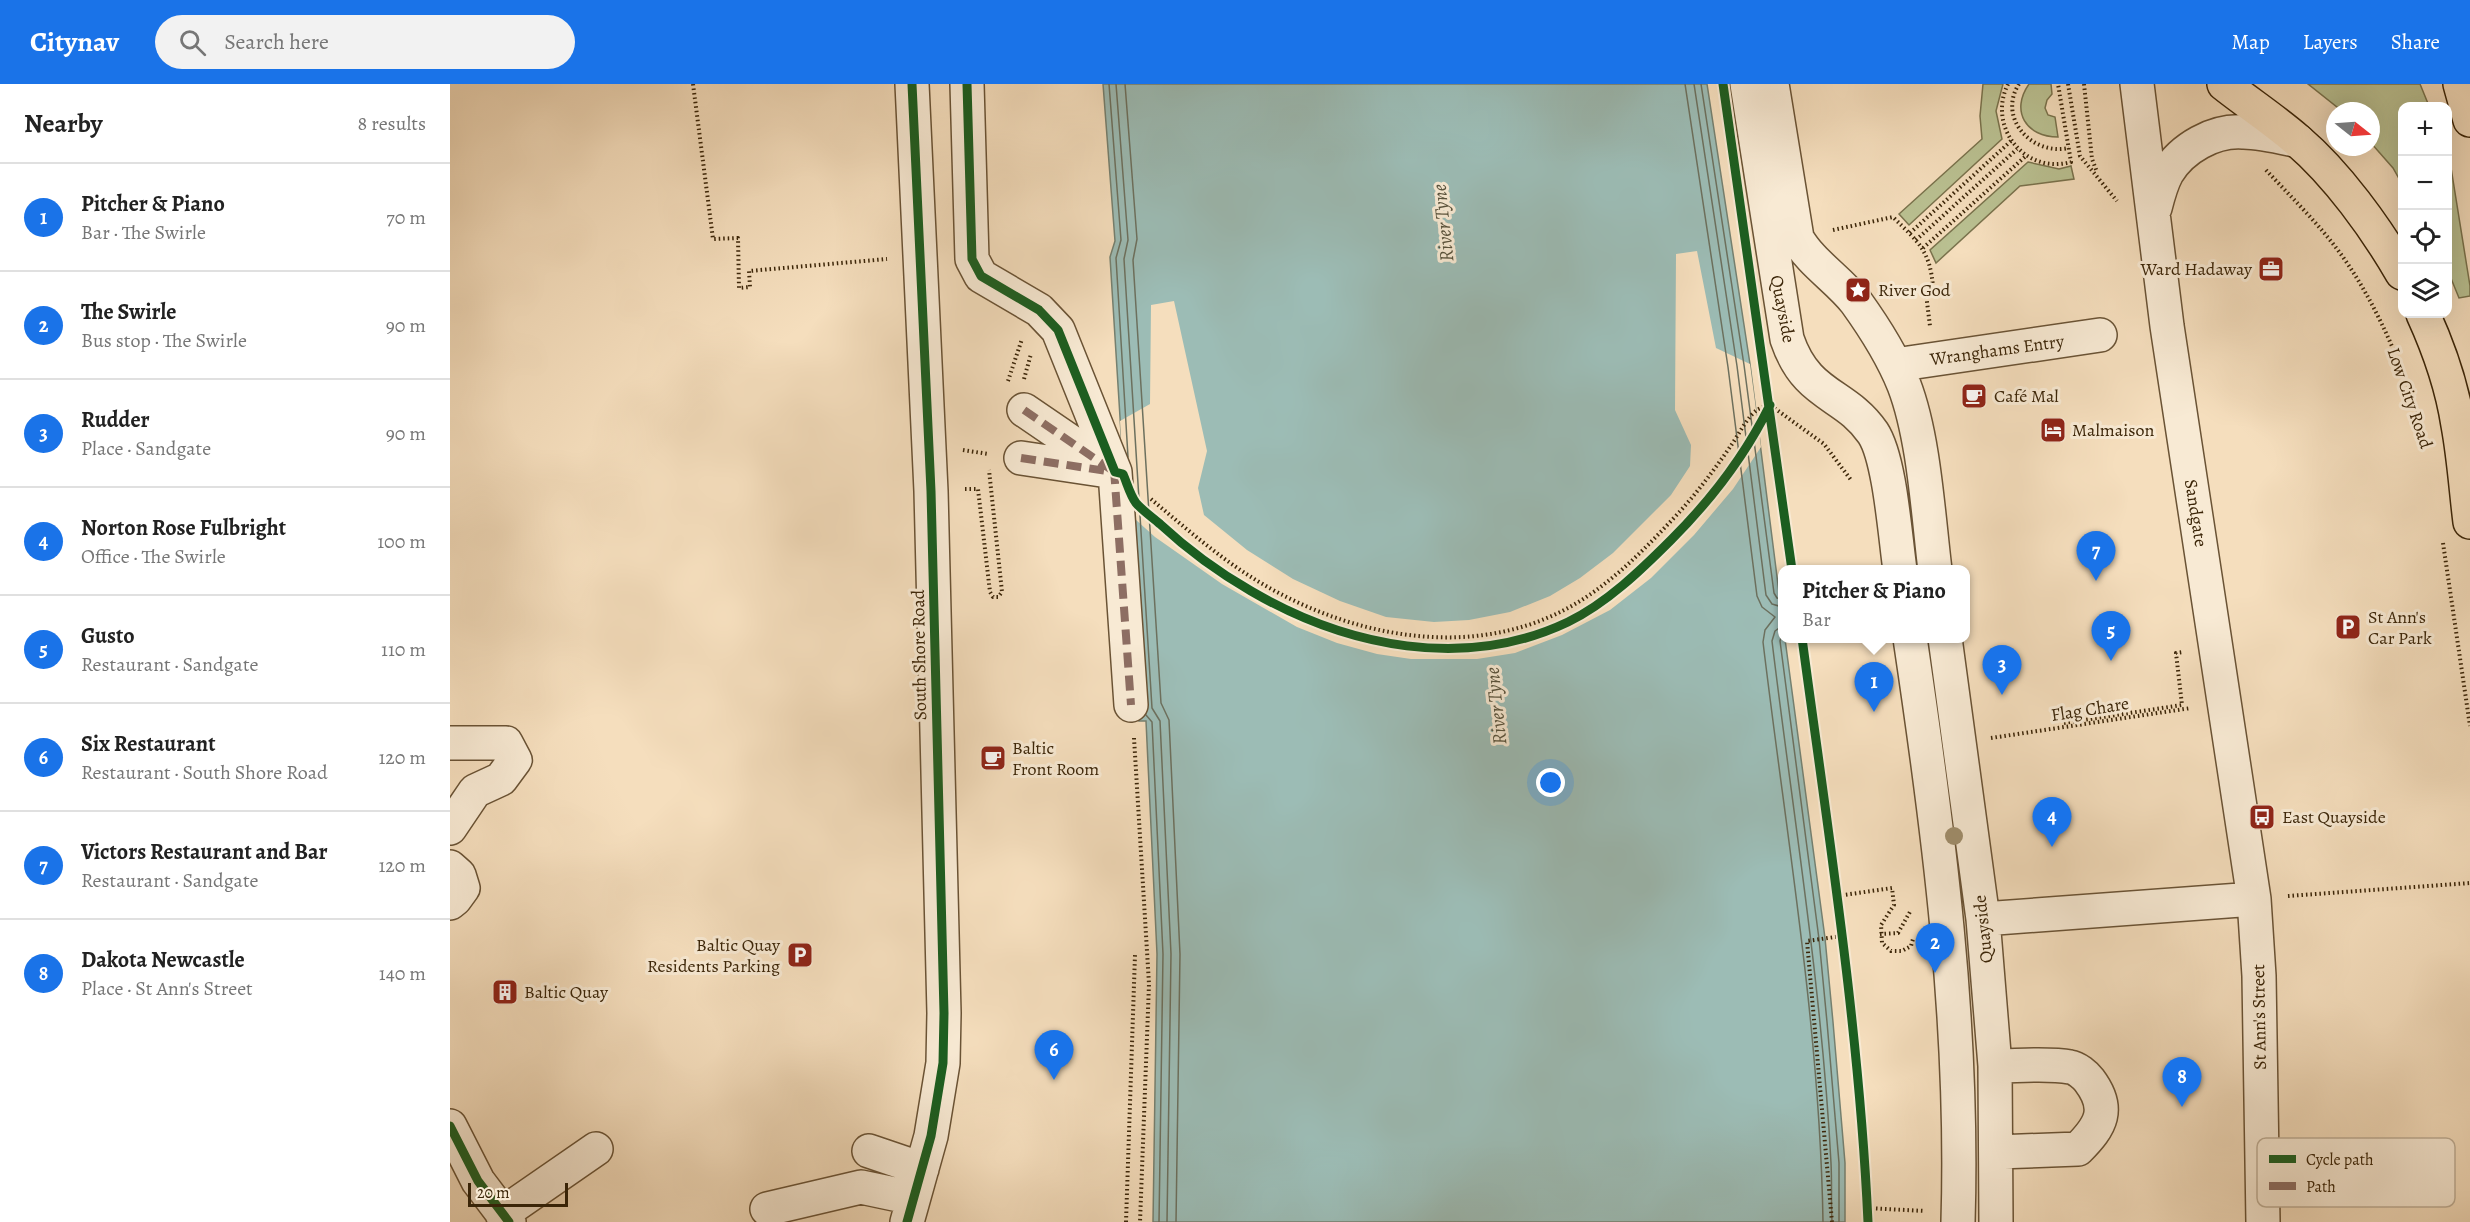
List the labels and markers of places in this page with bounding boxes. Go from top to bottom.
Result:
office icon: Ward Hadaway [2256,254,2286,284]
place label: Ward Hadaway [2140,257,2253,281]
place icon: River God [1843,275,1873,305]
place label: River God [1878,278,1951,302]
cafe icon: Café Mal [1959,381,1989,411]
place label: Café Mal [1994,384,2059,408]
hotel icon: Malmaison [2038,415,2068,445]
place label: Malmaison [2072,418,2154,442]
pin: 7 [2076,532,2116,581]
place label: St Ann's Car Park [2368,605,2432,650]
pin: 5 [2092,612,2130,661]
parking icon: St Ann's Car Park [2333,612,2363,642]
pin: 3 [1982,646,2022,695]
pin: 1 [1854,662,1894,712]
place label: Baltic Front Room [1012,736,1099,781]
cafe icon: Baltic Front Room [978,743,1008,773]
pin: 4 [2032,798,2072,847]
bus stop icon: East Quayside [2247,802,2277,832]
place label: East Quayside [2282,805,2386,829]
pin: 2 [1916,924,1954,973]
place label: Baltic Quay Residents Parking [647,933,781,978]
parking icon: Baltic Quay Residents Parking [785,940,815,970]
building icon: Baltic Quay [490,977,520,1007]
place label: Baltic Quay [524,980,609,1004]
pin: 6 [1034,1030,1074,1080]
pin: 8 [2162,1058,2202,1107]

